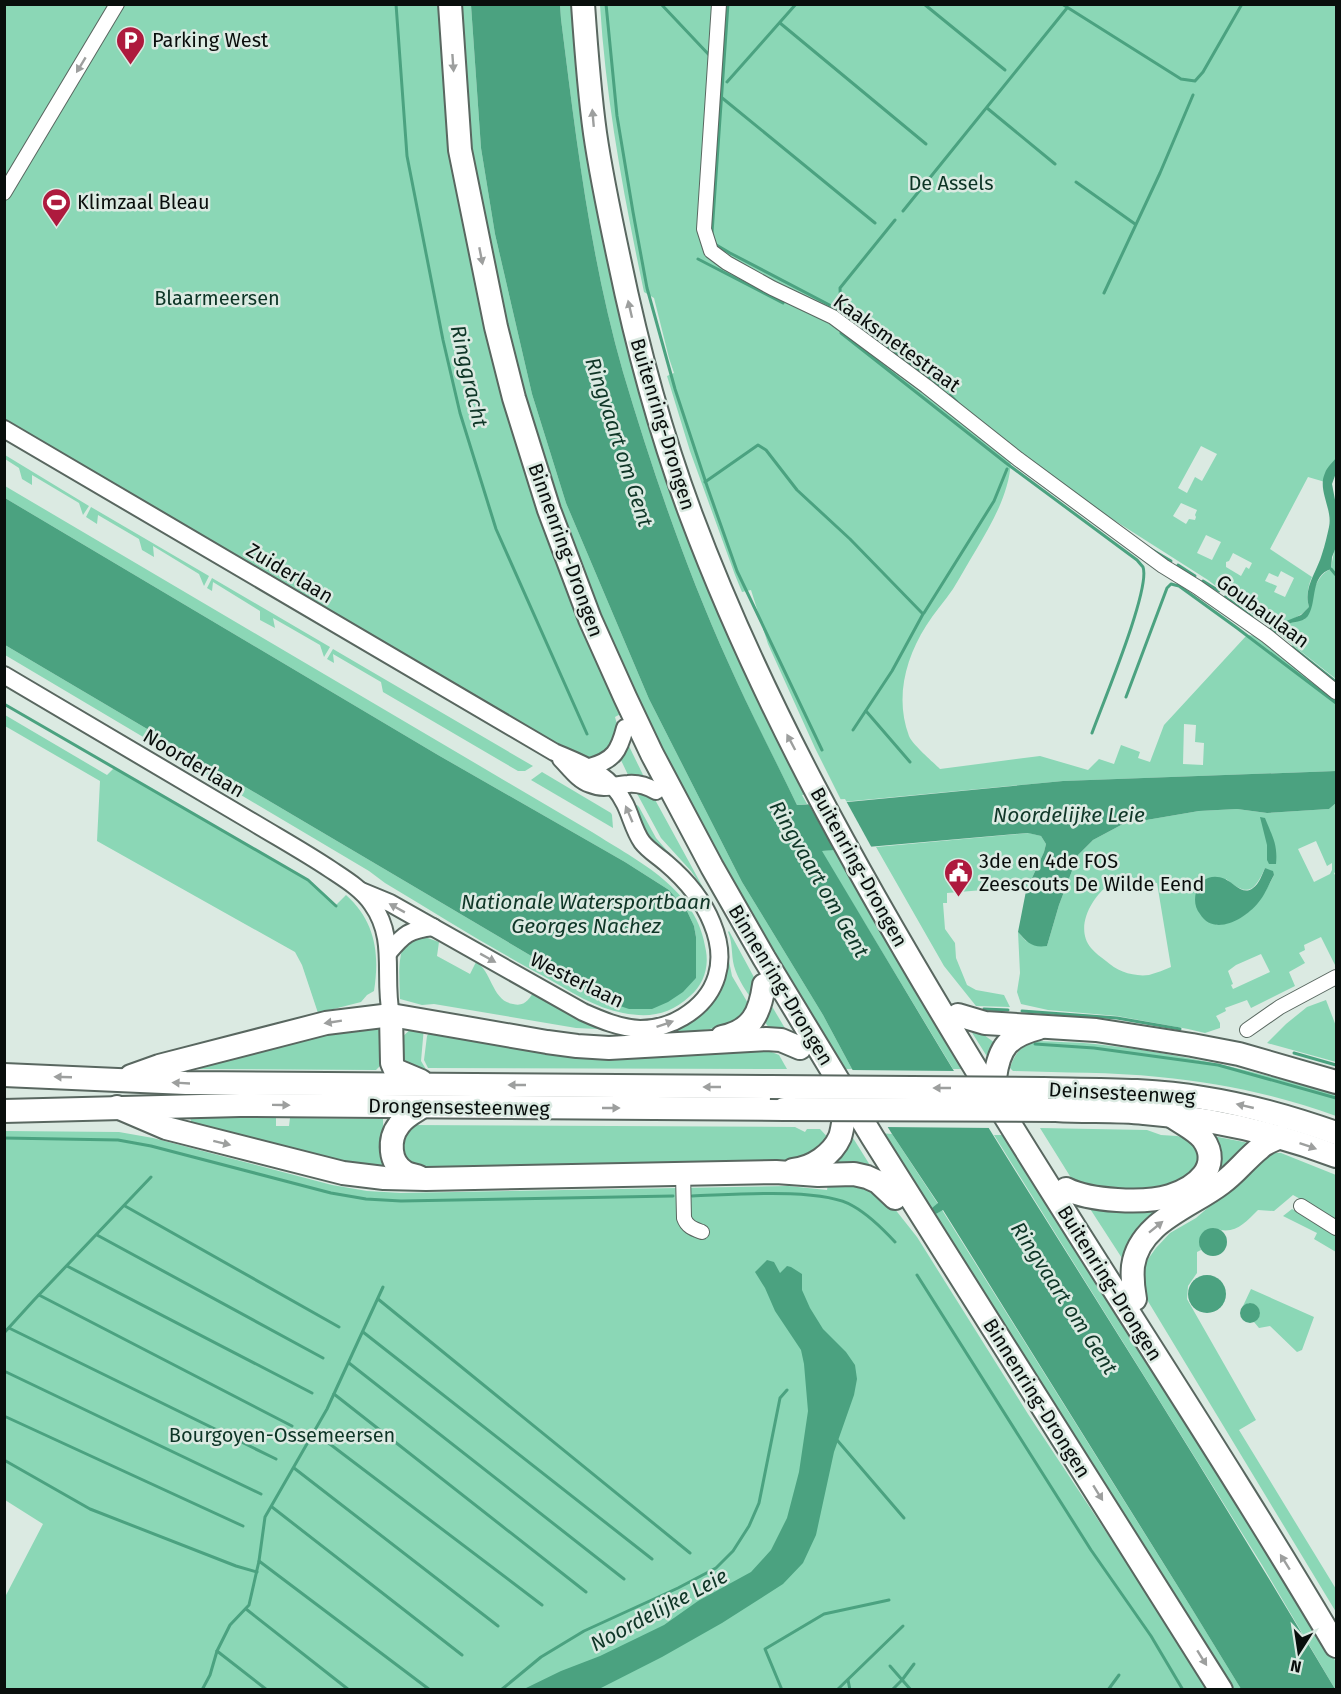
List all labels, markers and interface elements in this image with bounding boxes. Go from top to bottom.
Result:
parking icon: Parking West [115,24,147,66]
place label: Parking West [152,28,269,52]
one-way arrow [448,53,458,72]
one-way arrow [75,57,86,73]
one-way arrow [588,108,598,127]
park label: De Assels [908,171,994,195]
sports icon: Klimzaal Bleau [40,186,72,228]
place label: Klimzaal Bleau [77,190,210,214]
one-way arrow [477,246,486,265]
park label: Blaarmeersen [154,286,280,310]
street label: Kaaksmetestraat [829,289,966,398]
one-way arrow [624,300,634,318]
water label: Ringgracht [445,322,493,430]
street label: Buitenring-Drongen [625,335,701,513]
water label: Ringvaart om Gent [579,354,659,531]
street label: Binnenring-Drongen [523,460,609,640]
street label: Zuiderlaan [242,538,338,608]
street label: Goubaulaan [1212,569,1314,653]
street label: Noorderlaan [139,723,249,803]
one-way arrow [786,733,796,750]
street label: Buitenring-Drongen [805,783,913,951]
water label: Ringvaart om Gent [764,796,875,962]
water label: Noordelijke Leie [993,802,1145,828]
one-way arrow [624,804,634,822]
place label: 3de en 4de FOS Zeescouts De Wilde Eend [979,849,1205,896]
public building icon: 3de en 4de FOS Zeescouts De Wilde Eend [942,856,974,898]
water label: Nationale Watersportbaan Georges Nachez [461,889,711,939]
street label: Binnenring-Drongen [724,900,838,1070]
one-way arrow [389,903,406,913]
street label: Westerlaan [526,947,628,1013]
one-way arrow [480,953,497,963]
one-way arrow [323,1018,342,1027]
one-way arrow [656,1019,674,1029]
one-way arrow [53,1072,72,1081]
street label: Deinsesteenweg [1048,1077,1197,1109]
one-way arrow [172,1078,191,1087]
one-way arrow [507,1081,526,1090]
one-way arrow [702,1082,721,1092]
one-way arrow [933,1083,952,1093]
street label: Drongensesteenweg [368,1093,551,1121]
one-way arrow [271,1100,290,1110]
one-way arrow [1235,1101,1254,1110]
one-way arrow [601,1103,620,1113]
one-way arrow [213,1139,231,1149]
one-way arrow [1299,1141,1317,1151]
street label: Buitenring-Drongen [1053,1201,1167,1365]
water label: Ringvaart om Gent [1005,1217,1123,1380]
one-way arrow [1148,1221,1164,1234]
street label: Binnenring-Drongen [978,1314,1096,1482]
park label: Bourgoyen-Ossemeersen [169,1423,395,1447]
one-way arrow [1092,1485,1103,1502]
one-way arrow [1280,1554,1291,1570]
water label: Noordelijke Leie [586,1563,732,1657]
north arrow [1269,1622,1329,1682]
one-way arrow [1196,1650,1207,1667]
text: N [1289,1656,1303,1677]

